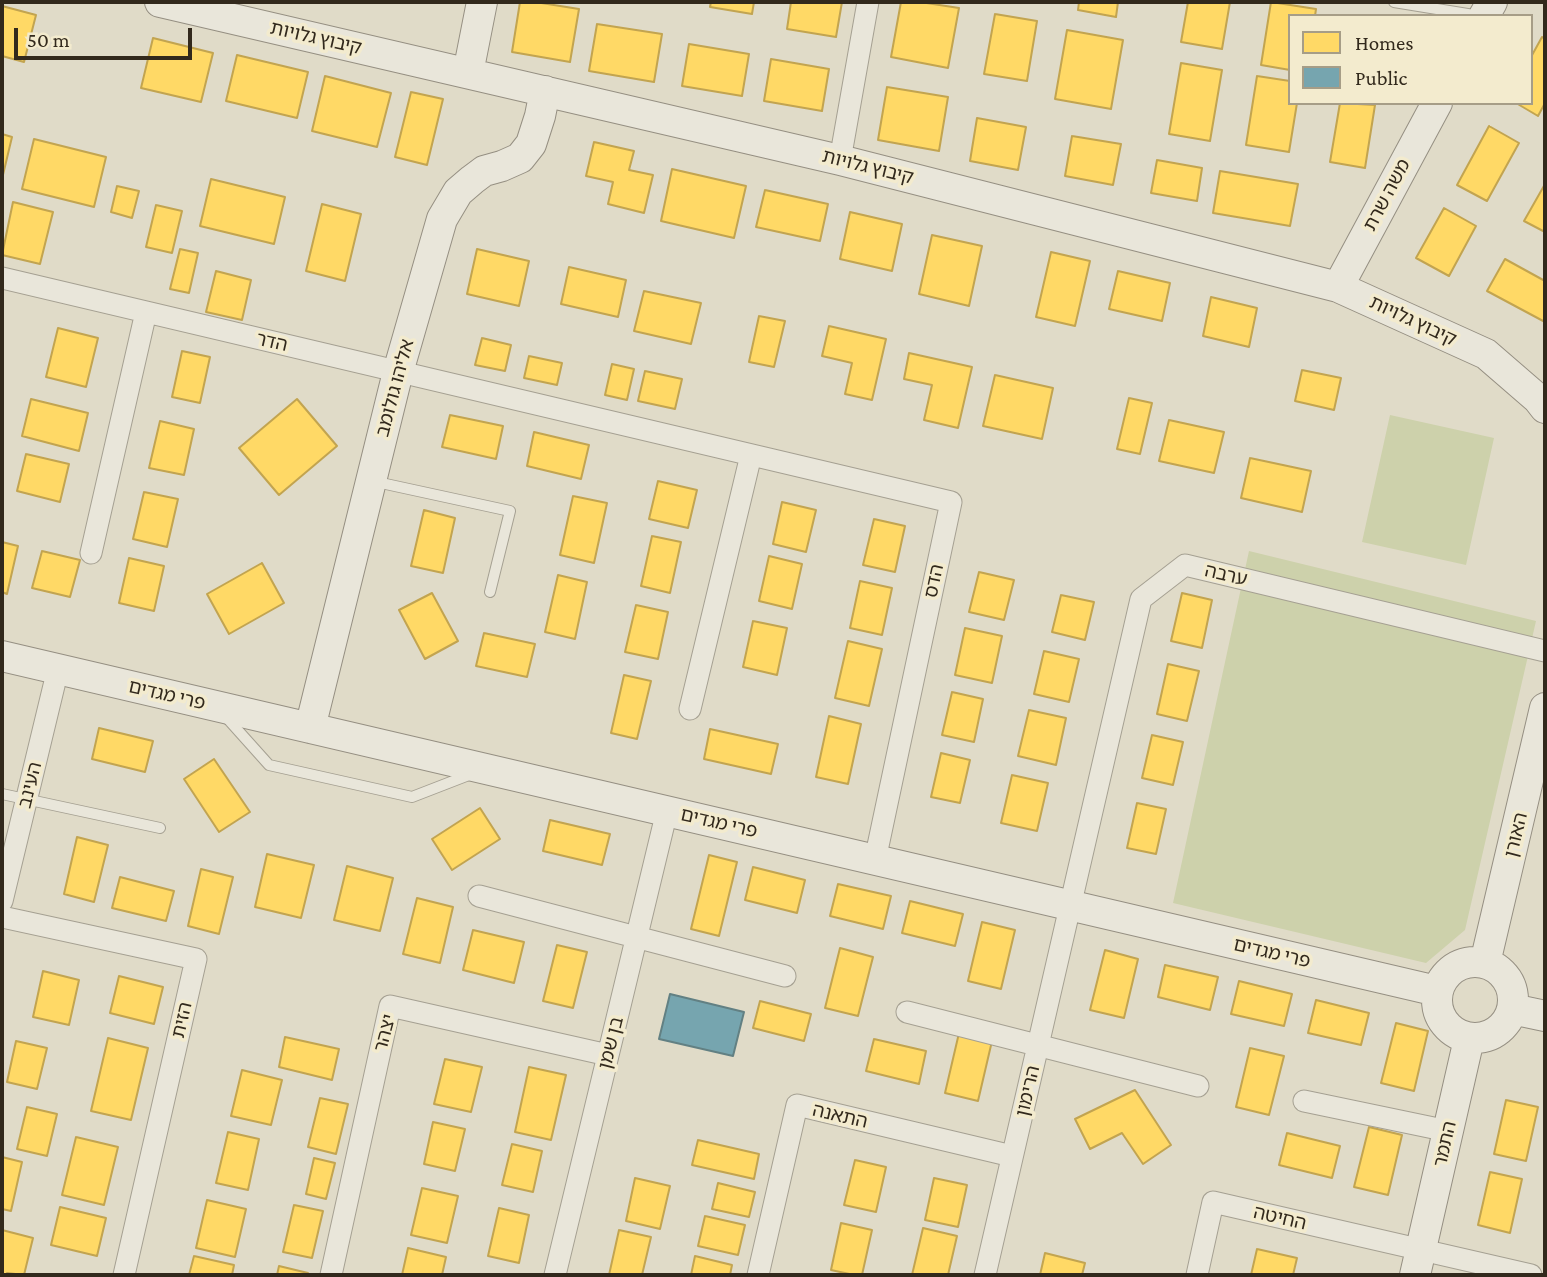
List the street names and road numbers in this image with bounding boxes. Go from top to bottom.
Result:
street label: קיבוץ גלויות [268,16,364,60]
street label: קיבוץ גלויות [820,145,916,189]
street label: משה שרת [1359,155,1415,235]
street label: קיבוץ גלויות [1366,291,1460,351]
street label: הדר [254,327,290,357]
street label: אליהו גולומב [371,337,419,439]
street label: ערבה [1202,559,1250,591]
street label: הדס [919,562,949,600]
street label: פרי מגדים [126,675,208,715]
street label: העינב [13,760,47,810]
street label: פרי מגדים [678,803,760,843]
street label: האורן [1499,810,1533,860]
street label: פרי מגדים [1231,933,1313,973]
street label: הזית [167,1000,197,1040]
street label: יצהר [369,1012,401,1054]
street label: בן שמן [593,1014,629,1072]
street label: הרימון [1011,1063,1045,1119]
street label: התאנה [810,1099,870,1133]
street label: התמר [1429,1119,1461,1169]
street label: החיטה [1251,1201,1309,1235]

